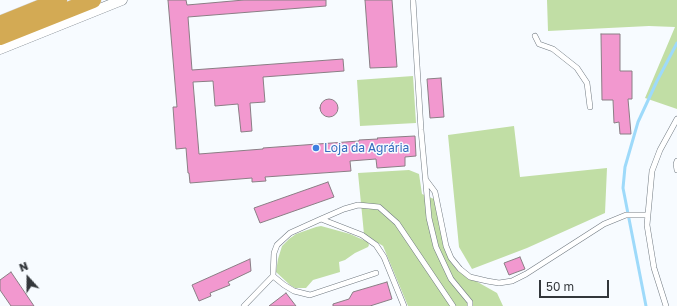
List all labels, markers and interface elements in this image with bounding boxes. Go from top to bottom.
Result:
place label: Loja da Agrária [324,141,409,155]
marker: Loja da Agrária [311,143,321,153]
north arrow [8,258,48,298]
text: N [17,259,30,274]
scale bar [541,272,611,298]
text: 50 m [546,279,574,294]

